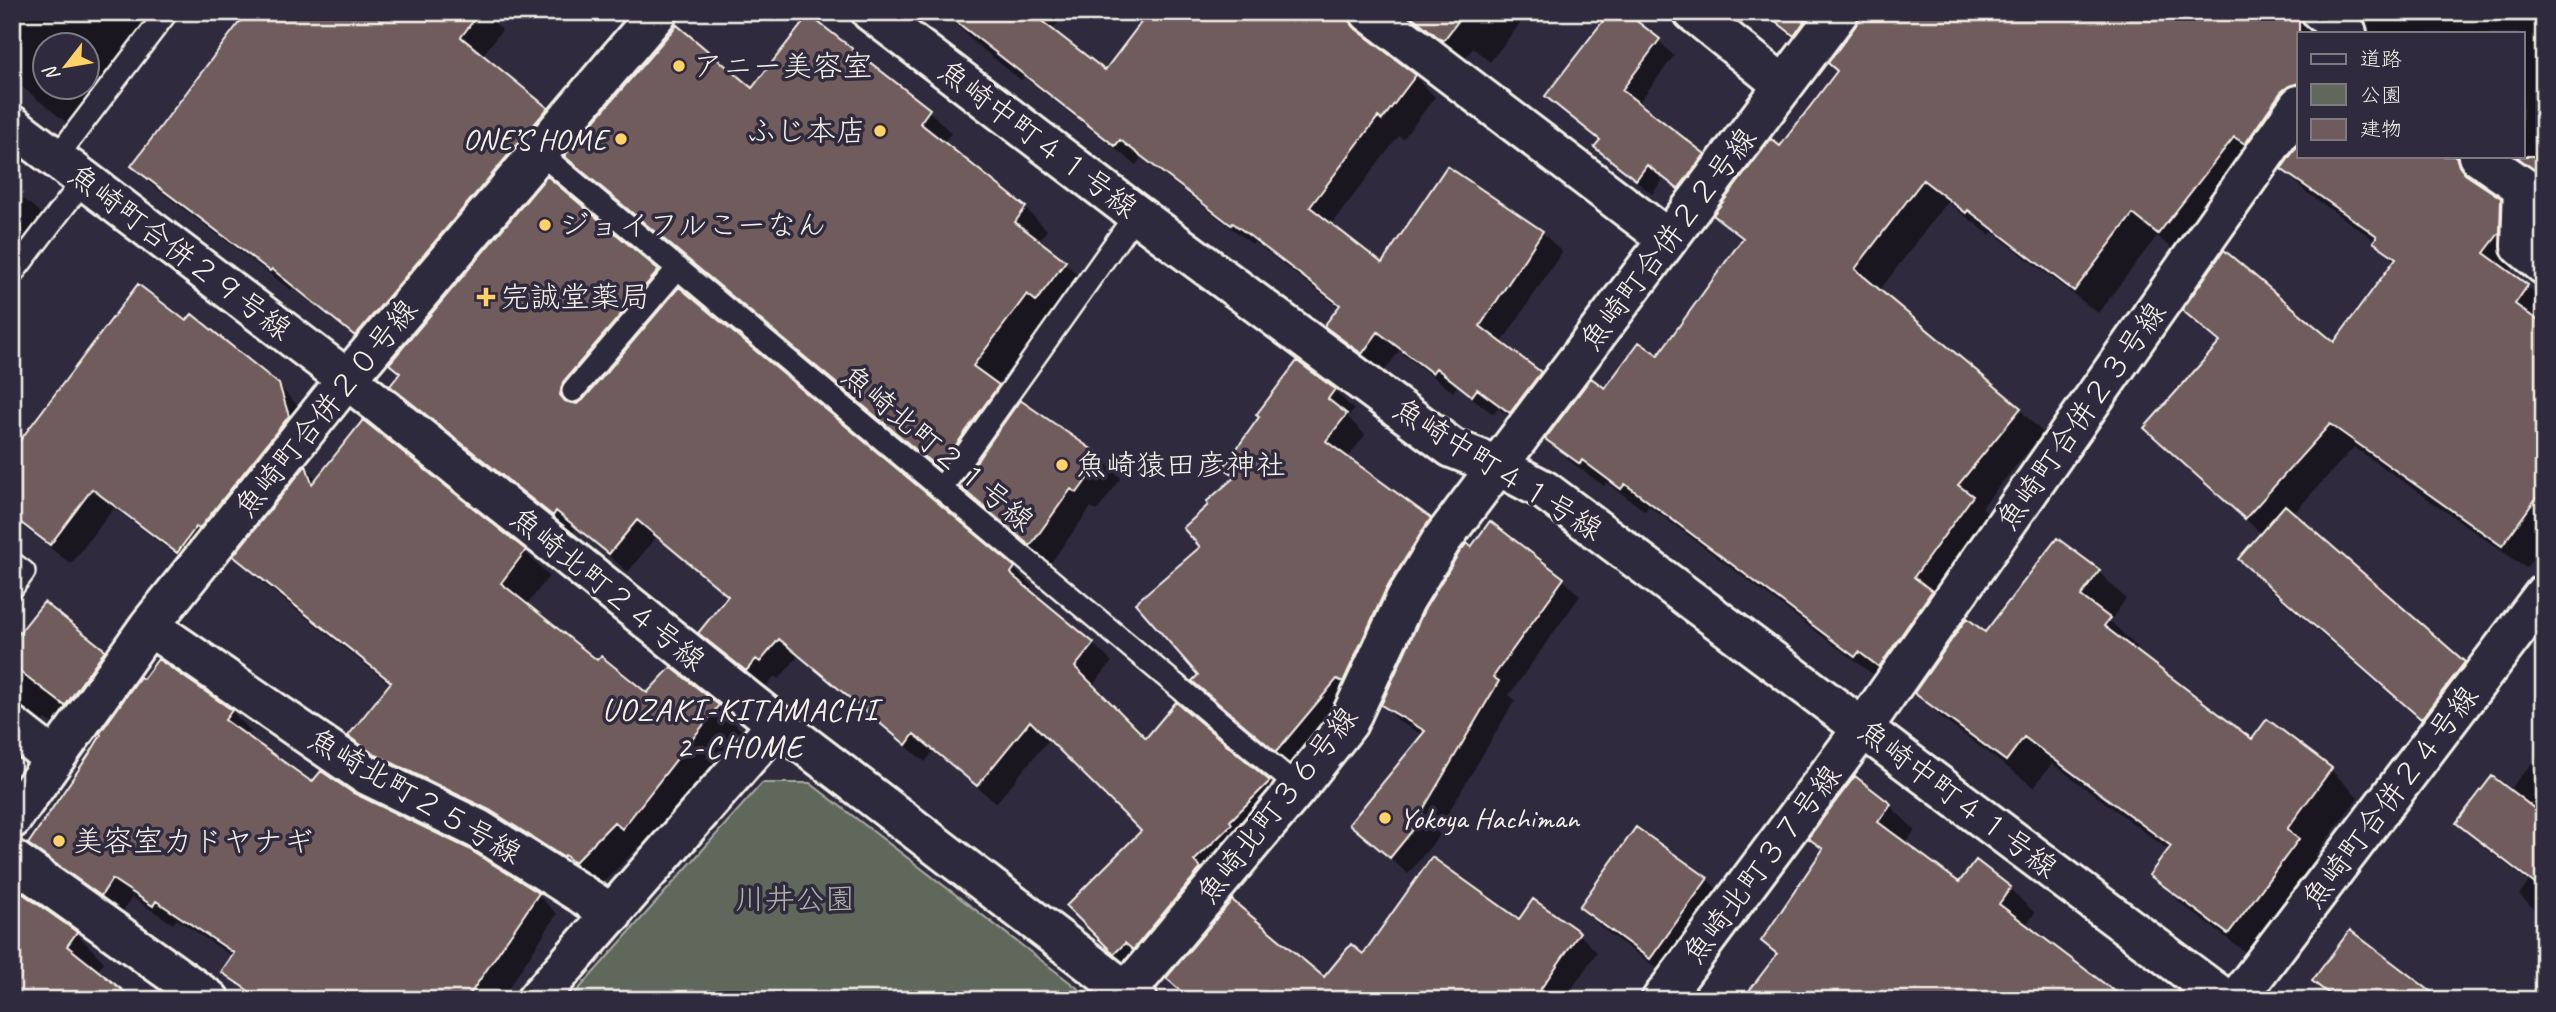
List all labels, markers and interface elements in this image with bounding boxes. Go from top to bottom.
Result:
north arrow [32,32,102,102]
legend [2297,32,2524,158]
text: 道路 [2360,46,2402,72]
place label: アニー美容室 [693,47,872,85]
street label: 魚崎中町４１号線 [931,52,1145,226]
marker: アニー美容室 [671,58,687,74]
text: N [37,60,66,85]
text: 公園 [2360,82,2402,108]
place label: ふじ本店 [746,112,866,150]
text: 建物 [2360,116,2402,142]
place label: ONE’S HOME [463,120,611,158]
street label: 魚崎町合併２２号線 [1572,120,1764,358]
marker: ふじ本店 [872,123,888,139]
marker: ONE’S HOME [613,131,629,147]
street label: 魚崎町合併２９号線 [61,156,299,348]
place label: ジョイフルこーなん [559,206,827,244]
marker: ジョイフルこーなん [537,217,553,233]
place label: 完誠堂薬局 [500,278,650,316]
marker: 完誠堂薬局 [478,289,494,305]
street label: 魚崎町合併２０号線 [226,291,426,525]
street label: 魚崎町合併２３号線 [1988,295,2174,537]
street label: 魚崎北町２１号線 [834,356,1042,540]
street label: 魚崎中町４１号線 [1386,389,1610,549]
place label: 魚崎猿田彦神社 [1076,446,1286,484]
marker: 魚崎猿田彦神社 [1054,457,1070,473]
street label: 魚崎北町２４号線 [503,499,713,679]
street label: 魚崎町合併２４号線 [2294,678,2486,916]
district label: UOZAKI-KITAMACHI 2-CHOME [602,689,883,767]
street label: 魚崎北町３６号線 [1188,699,1366,911]
street label: 魚崎中町４１号線 [1851,712,2065,886]
street label: 魚崎北町２５号線 [302,720,528,872]
street label: 魚崎北町３７号線 [1675,757,1849,971]
place label: Yokoya Hachiman [1399,799,1581,837]
marker: Yokoya Hachiman [1377,810,1393,826]
place label: 美容室カドヤナギ [73,822,313,860]
marker: 美容室カドヤナギ [51,833,67,849]
park label: 川井公園 [735,880,855,918]

